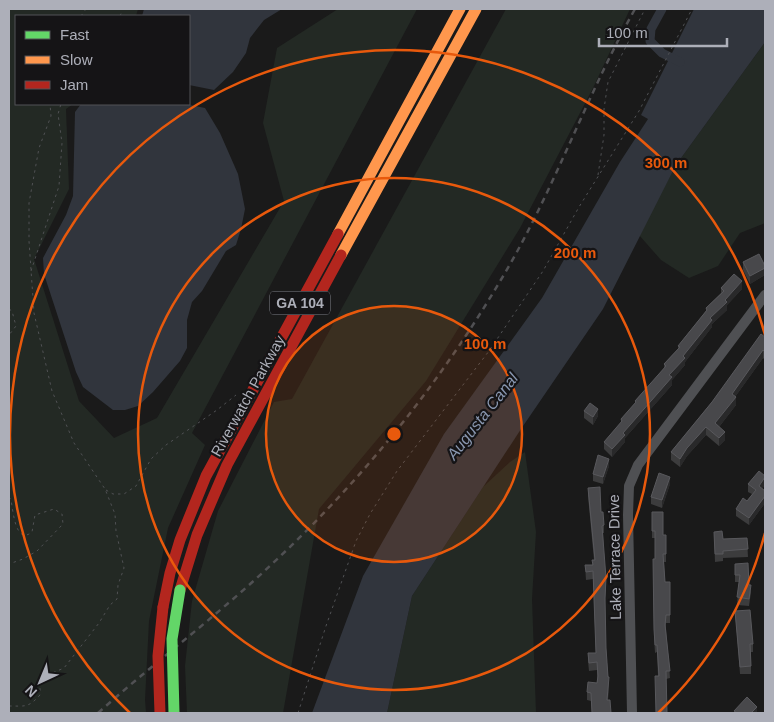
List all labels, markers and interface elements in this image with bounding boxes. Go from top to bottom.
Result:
legend [15,15,190,105]
scale bar [599,15,726,47]
text: 100 m [606,24,648,41]
text: Fast [60,26,90,43]
text: Slow [60,51,93,68]
text: Jam [60,76,88,93]
text: 300 m [645,154,687,171]
text: 200 m [554,244,596,261]
road number: GA 104 [270,292,330,314]
street label: Riverwatch Parkway [207,332,288,459]
text: 100 m [464,335,506,352]
water label: Augusta Canal [443,369,522,464]
centre of rings [385,425,403,443]
street label: Lake Terrace Drive [605,494,624,620]
north arrow [15,657,65,707]
text: N [22,682,40,701]

